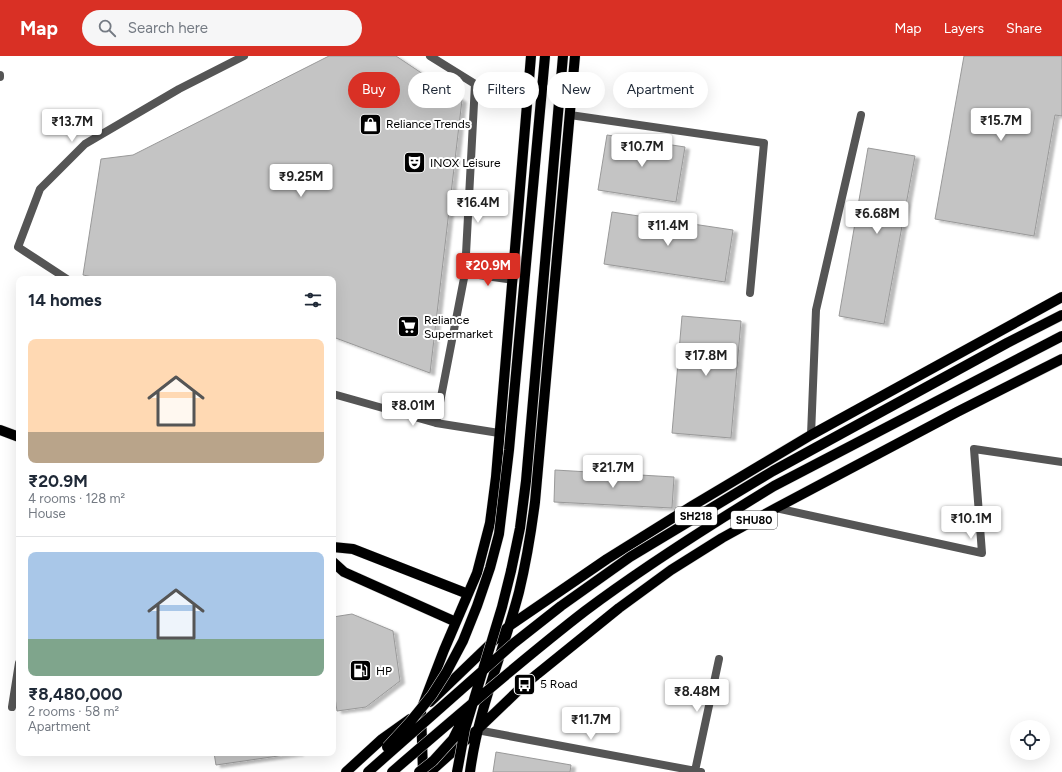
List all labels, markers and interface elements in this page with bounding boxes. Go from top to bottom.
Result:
search box [82,10,362,46]
text: Map [20,17,58,40]
icon: search [96,17,118,39]
text: Search here [128,19,208,37]
text: Map [894,20,922,37]
text: Layers [944,20,984,37]
text: Share [1006,20,1042,37]
chip: Buy [348,72,400,108]
chip: Rent [408,72,465,108]
chip: Filters [473,72,539,108]
chip: New [547,72,605,108]
chip: Apartment [613,72,708,108]
pin: ₹15.7M [968,108,1034,142]
pin: ₹13.7M [39,109,105,143]
shop icon: Reliance Trends [358,111,384,137]
text: ₹15.7M [980,113,1022,128]
text: ₹13.7M [51,114,93,129]
place label: Reliance Trends [386,117,471,131]
pin: ₹10.7M [609,134,675,168]
text: ₹10.7M [620,139,664,154]
theatre icon: INOX Leisure [402,150,428,176]
place label: INOX Leisure [430,156,501,170]
pin: ₹9.25M [268,164,334,198]
text: ₹9.25M [279,169,323,184]
pin: ₹16.4M [445,190,511,224]
text: ₹16.4M [456,195,500,210]
pin: ₹6.68M [844,201,910,235]
text: ₹6.68M [854,206,900,221]
pin: ₹11.4M [635,213,701,247]
text: ₹11.4M [647,218,689,233]
pin: ₹20.9M [455,253,521,287]
text: ₹20.9M [465,258,511,273]
icon: filters [302,289,324,311]
text: 14 homes [28,290,102,310]
place label: Reliance Supermarket [424,313,493,341]
supermarket icon: Reliance Supermarket [396,314,422,340]
pin: ₹17.8M [673,343,739,377]
text: ₹17.8M [685,348,727,363]
icon: home [140,365,212,437]
pin: ₹8.01M [380,393,446,427]
text: ₹8.01M [391,398,435,413]
pin: ₹21.7M [580,455,646,489]
text: ₹21.7M [592,460,634,475]
text: ₹20.9M [28,471,88,491]
text: 4 rooms · 128 m² [28,491,125,506]
text: House [28,506,66,521]
pin: ₹10.1M [938,506,1004,540]
road number: SH218 [675,507,717,525]
road number: SHU80 [731,511,777,529]
text: ₹10.1M [950,511,992,526]
icon: home [140,578,212,650]
fuel station icon: HP [347,658,373,684]
place label: HP [376,664,392,678]
bus stop icon: 5 Road [512,671,538,697]
place label: 5 Road [540,677,578,691]
pin: ₹8.48M [664,679,730,713]
text: ₹8,480,000 [28,684,123,704]
text: ₹8.48M [674,684,720,699]
text: 2 rooms · 58 m² [28,704,119,719]
pin: ₹11.7M [558,707,624,741]
text: ₹11.7M [571,712,611,727]
text: Apartment [28,719,91,734]
map controls [1010,720,1050,760]
button: locate [1010,720,1050,760]

